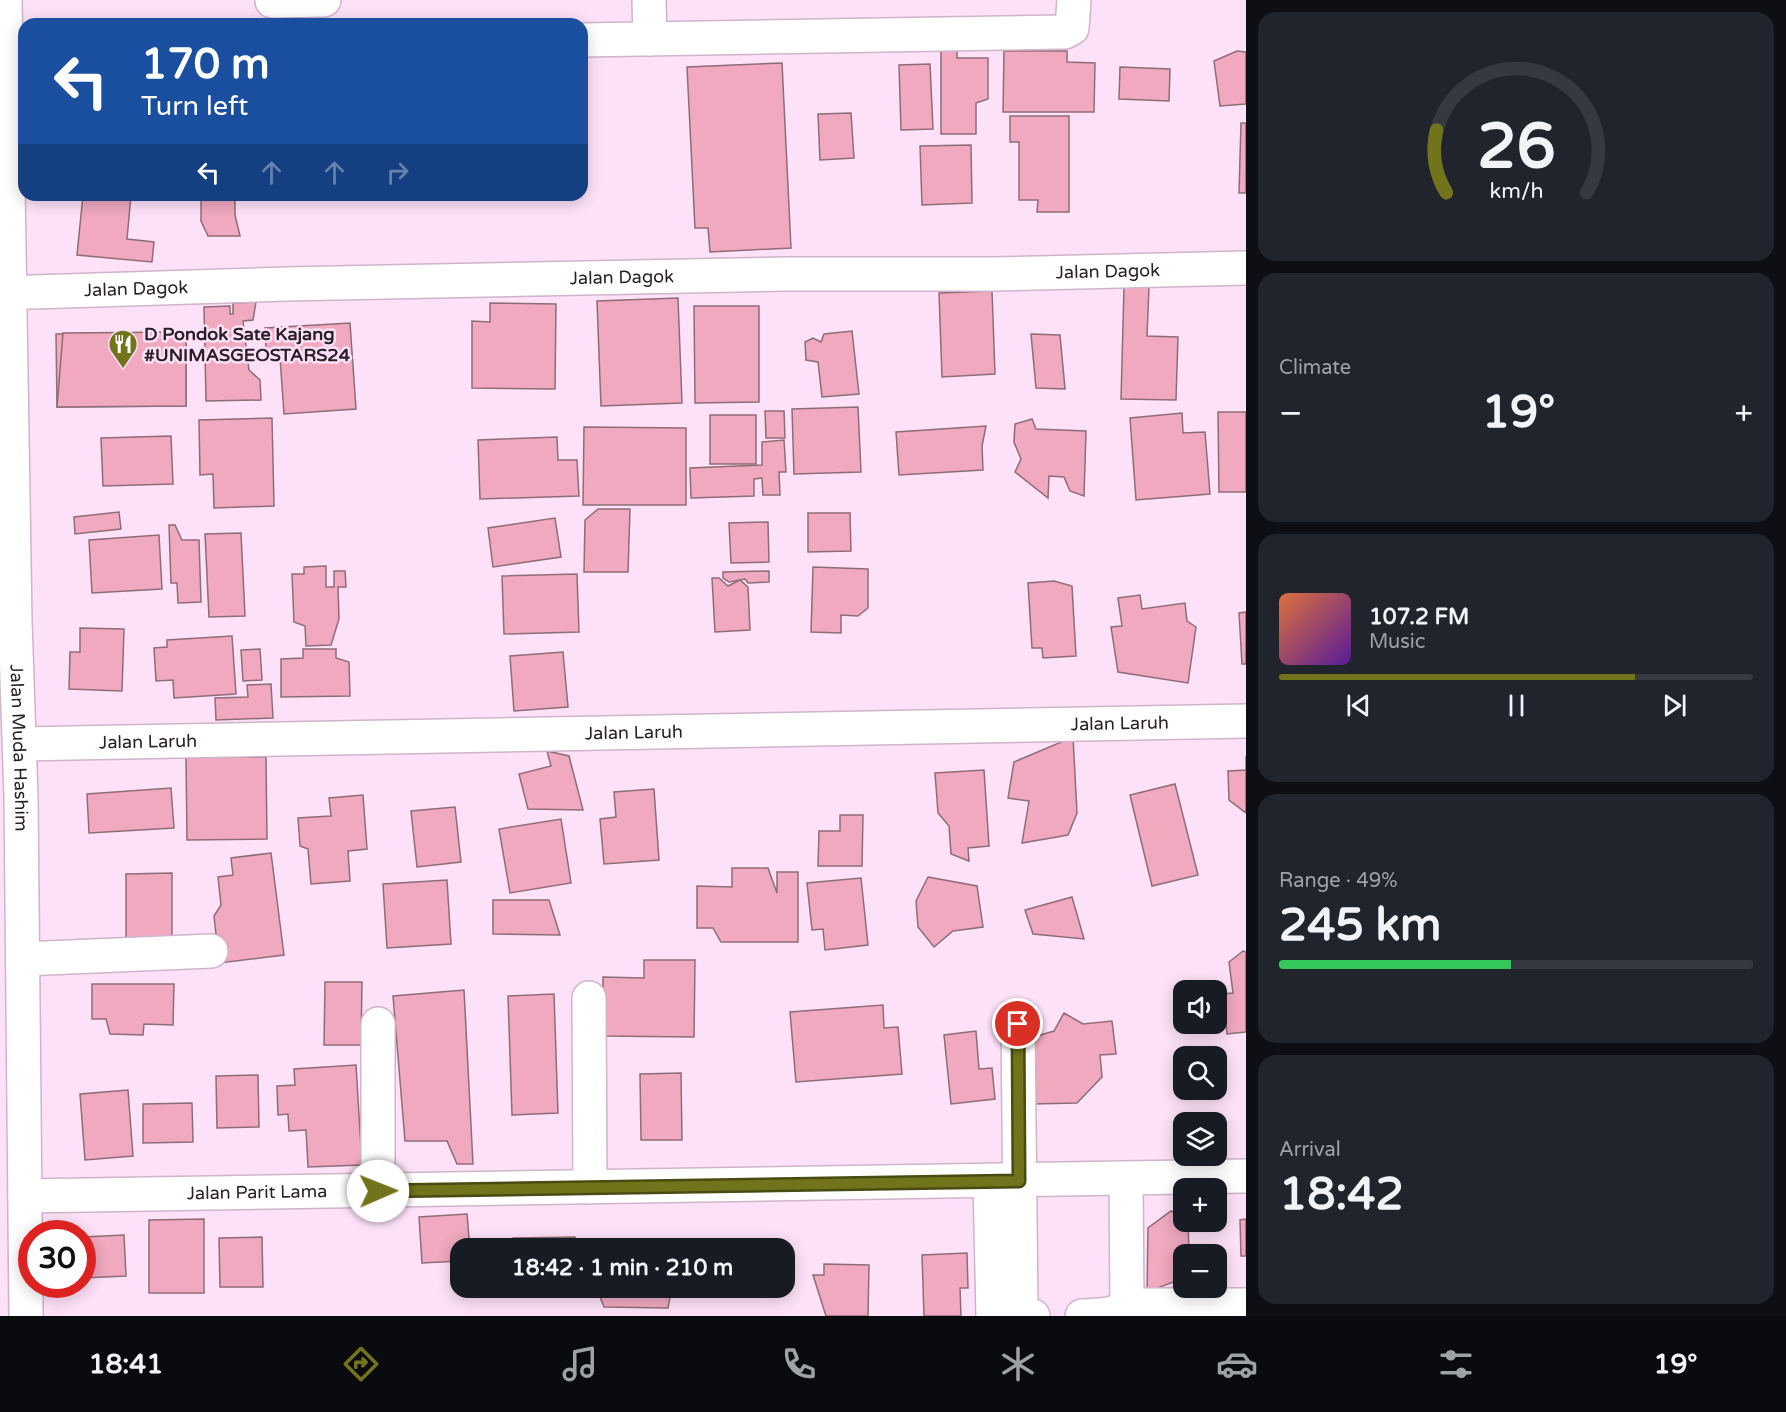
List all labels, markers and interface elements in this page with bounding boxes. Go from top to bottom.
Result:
text: 170 m [141,39,270,90]
icon: left [42,42,120,120]
text: Turn left [141,90,248,123]
text: 26 [1477,111,1555,186]
icon: left [192,156,225,189]
icon: ahead [255,156,288,189]
icon: ahead [318,156,351,189]
icon: right [381,156,414,189]
text: km/h [1489,179,1543,205]
street label: Jalan Dagok [1055,259,1160,284]
street label: Jalan Dagok [569,265,674,289]
street label: Jalan Dagok [83,276,189,301]
place label: D Pondok Sate Kajang #UNIMASGEOSTARS24 [144,323,351,366]
restaurant icon: D Pondok Sate Kajang #UNIMASGEOSTARS24 [107,328,139,370]
text: Climate [1279,356,1351,380]
text: 19° [1482,386,1555,440]
text: − [1279,394,1303,433]
text: + [1734,394,1753,433]
text: 107.2 FM [1369,604,1469,630]
text: Music [1369,630,1425,654]
street label: Jalan Muda Hashim [5,664,32,832]
icon: previous [1342,689,1375,722]
icon: pause [1500,689,1533,722]
icon: next [1658,689,1691,722]
street label: Jalan Laruh [1071,711,1169,735]
street label: Jalan Laruh [585,721,683,744]
street label: Jalan Laruh [99,730,197,754]
text: Range · 49% [1279,869,1398,893]
text: 245 km [1279,899,1441,953]
map controls [1173,980,1227,1298]
button: sound [1173,980,1227,1034]
pin [992,998,1043,1049]
icon: arrive [1001,1007,1034,1040]
button: search [1173,1046,1227,1100]
button: layers [1173,1112,1227,1166]
text: Arrival [1279,1138,1341,1162]
position arrow [346,1159,410,1223]
text: 18:42 [1279,1168,1404,1222]
button: + [1173,1178,1227,1232]
street label: Jalan Parit Lama [186,1180,327,1204]
speed limit sign: 30 [18,1220,96,1298]
button: − [1173,1244,1227,1298]
text: 18:42 · 1 min · 210 m [512,1255,733,1281]
icon: directions [340,1343,382,1385]
icon: music [559,1343,601,1385]
icon: phone [778,1343,820,1385]
icon: climate [997,1343,1039,1385]
icon: car [1216,1343,1258,1385]
icon: filters [1435,1343,1477,1385]
text: 18:41 [88,1348,163,1381]
text: 19° [1653,1348,1698,1381]

